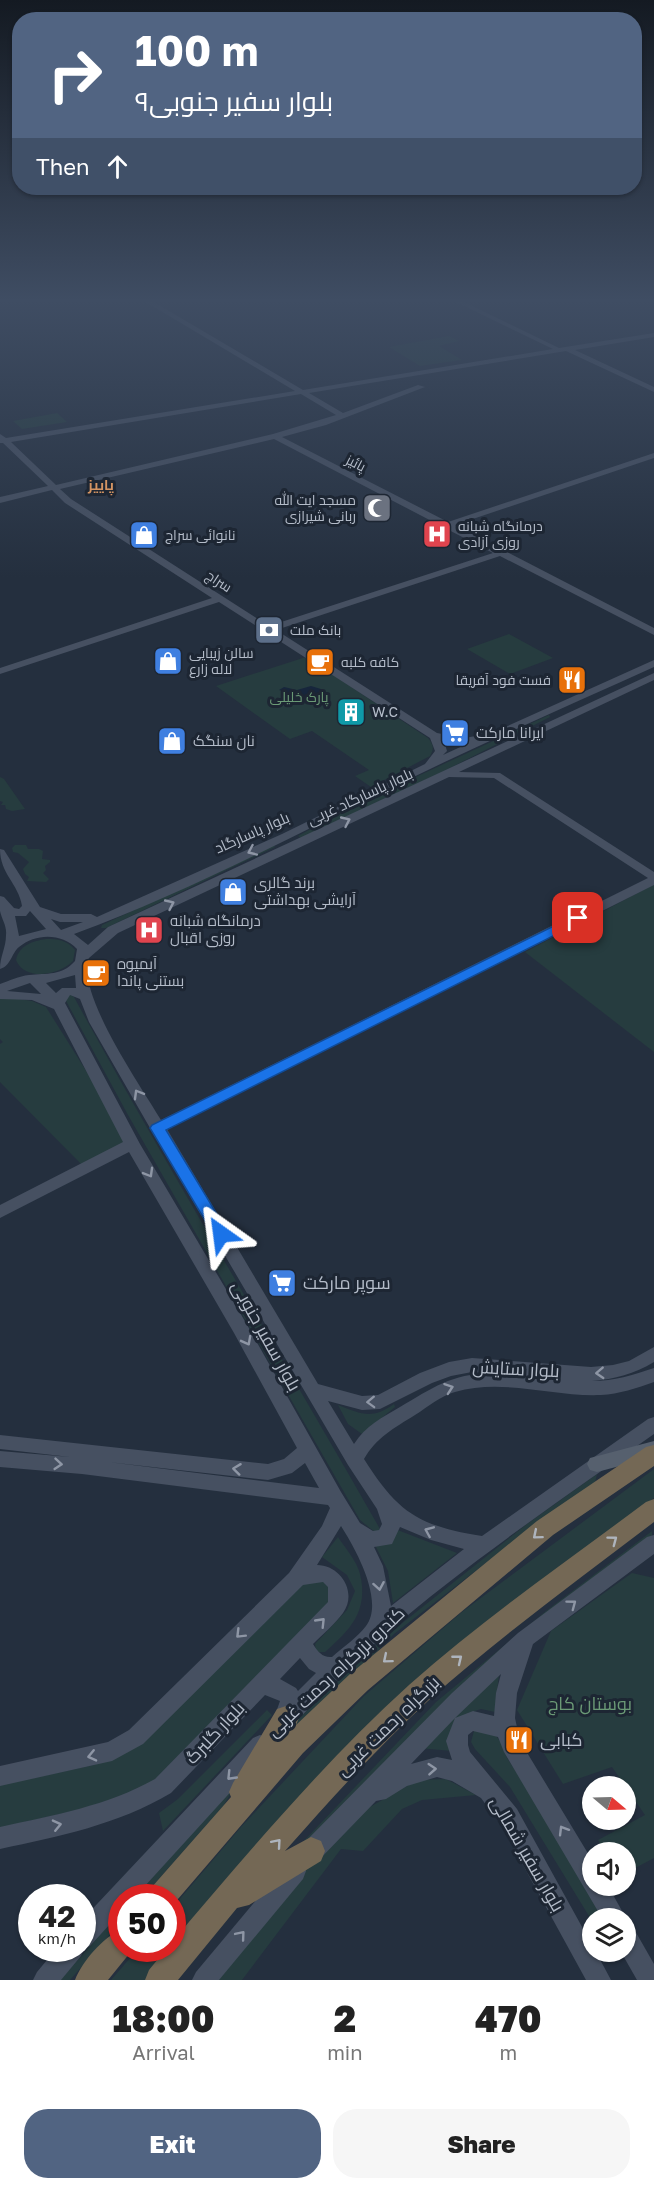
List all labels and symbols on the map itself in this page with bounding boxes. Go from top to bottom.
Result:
street label: پائیز [342,450,369,477]
district label: پاییز [87,476,114,496]
place label: مسجد ایت الله ربانی شیرازی [275,491,356,524]
mosque icon: مسجد ایت الله ربانی شیرازی [361,492,393,524]
place label: درمانگاه شبانه روزی آزادی [458,517,543,550]
hospital icon: درمانگاه شبانه روزی آزادی [421,518,453,550]
shop icon: نانوائی سراج [128,519,160,551]
place label: نانوائی سراج [165,526,236,544]
street label: سراج [203,566,235,596]
bank icon: بانک ملت [253,614,285,646]
place label: بانک ملت [290,621,341,638]
place label: سالن زیبایی لاله زارع [189,644,254,678]
shop icon: سالن زیبایی لاله زارع [152,645,184,677]
cafe icon: کافه کلبه [304,646,336,678]
place label: کافه کلبه [341,653,399,670]
restaurant icon: فست فود آفریقا [556,664,588,696]
place label: فست فود آفریقا [455,671,551,688]
park label: پارک خلیلی [270,688,329,707]
building icon: W.C [335,696,367,728]
place label: W.C [372,703,398,720]
supermarket icon: ایرانا مارکت [439,717,471,749]
place label: ایرانا مارکت [476,723,544,742]
shop icon: نان سنگک [156,725,188,757]
place label: نان سنگک [193,731,255,751]
street label: بلوار پاسارگاد غربی [304,764,416,830]
street label: بلوار پاسارگاد [211,808,293,858]
one-way arrow [340,816,351,828]
one-way arrow [248,844,259,856]
place label: برند گالری آرایشی بهداشتی [254,873,356,910]
shop icon: برند گالری آرایشی بهداشتی [217,876,249,908]
pin [552,892,603,943]
one-way arrow [163,899,174,911]
place label: درمانگاه شبانه روزی اقبال [170,911,261,948]
hospital icon: درمانگاه شبانه روزی اقبال [133,914,165,946]
place label: آبمیوه بستنی پاندا [117,954,184,991]
cafe icon: آبمیوه بستنی پاندا [80,957,112,989]
one-way arrow [133,1090,145,1100]
one-way arrow [142,1167,153,1177]
position arrow [189,1202,253,1266]
supermarket icon: سوپر مارکت [266,1267,298,1299]
place label: سوپر مارکت [303,1271,391,1295]
street label: بلوار سفیر جنوبی [227,1276,306,1395]
one-way arrow [240,1335,251,1345]
street label: بلوار ستایش [472,1355,560,1382]
one-way arrow [595,1366,604,1379]
one-way arrow [443,1382,454,1395]
one-way arrow [367,1396,376,1409]
one-way arrow [54,1457,63,1470]
one-way arrow [233,1463,242,1476]
one-way arrow [425,1526,436,1538]
one-way arrow [533,1527,544,1538]
one-way arrow [606,1536,617,1547]
one-way arrow [372,1581,385,1591]
one-way arrow [565,1600,576,1611]
street label: کندرو بزرگراه رحمت غربی [263,1603,409,1741]
one-way arrow [314,1618,325,1629]
one-way arrow [236,1627,247,1638]
one-way arrow [383,1652,394,1663]
one-way arrow [452,1656,463,1667]
street label: بزرگراه رحمت غربی [332,1671,444,1781]
park label: بوستان کاج [548,1692,632,1716]
street label: بلوار گلبرگ [180,1697,249,1769]
restaurant icon: کبابی [503,1724,535,1756]
place label: کبابی [540,1728,583,1751]
one-way arrow [87,1748,97,1761]
one-way arrow [428,1763,437,1776]
one-way arrow [227,1769,238,1779]
north arrow [582,1776,636,1830]
street label: بلوار سفیر شمالی [485,1792,570,1916]
one-way arrow [52,1819,62,1832]
one-way arrow [558,1826,570,1836]
one-way arrow [270,1839,281,1850]
speed limit sign: 50 [108,1884,186,1962]
one-way arrow [234,1931,245,1942]

